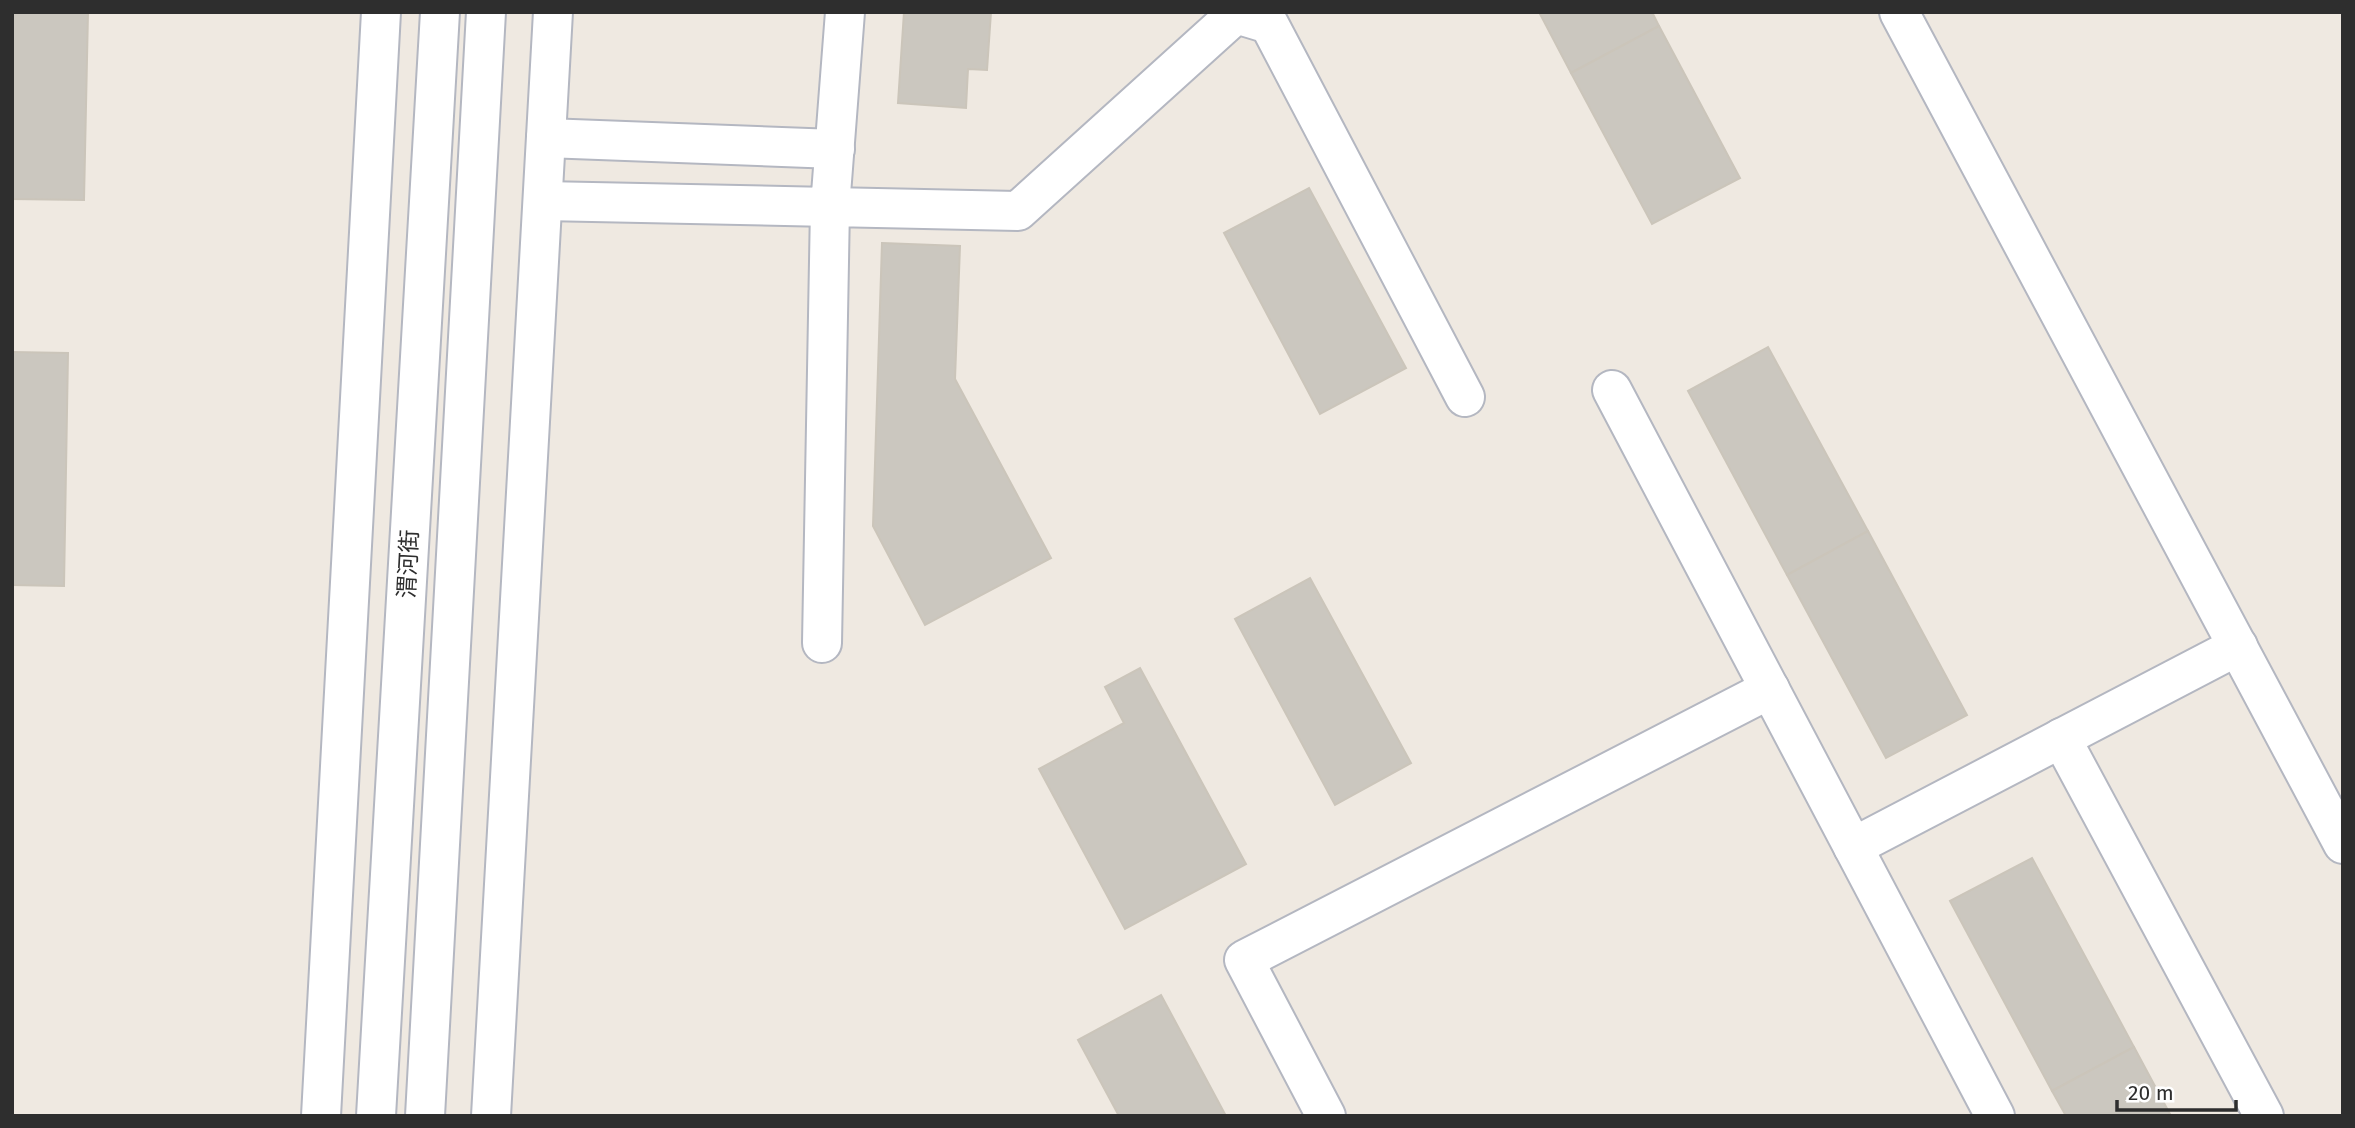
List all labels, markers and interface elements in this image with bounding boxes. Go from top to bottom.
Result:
street label: 渭河街 [392,529,424,599]
scale bar [2117,1068,2236,1112]
text: 20 m [2128,1080,2174,1106]

